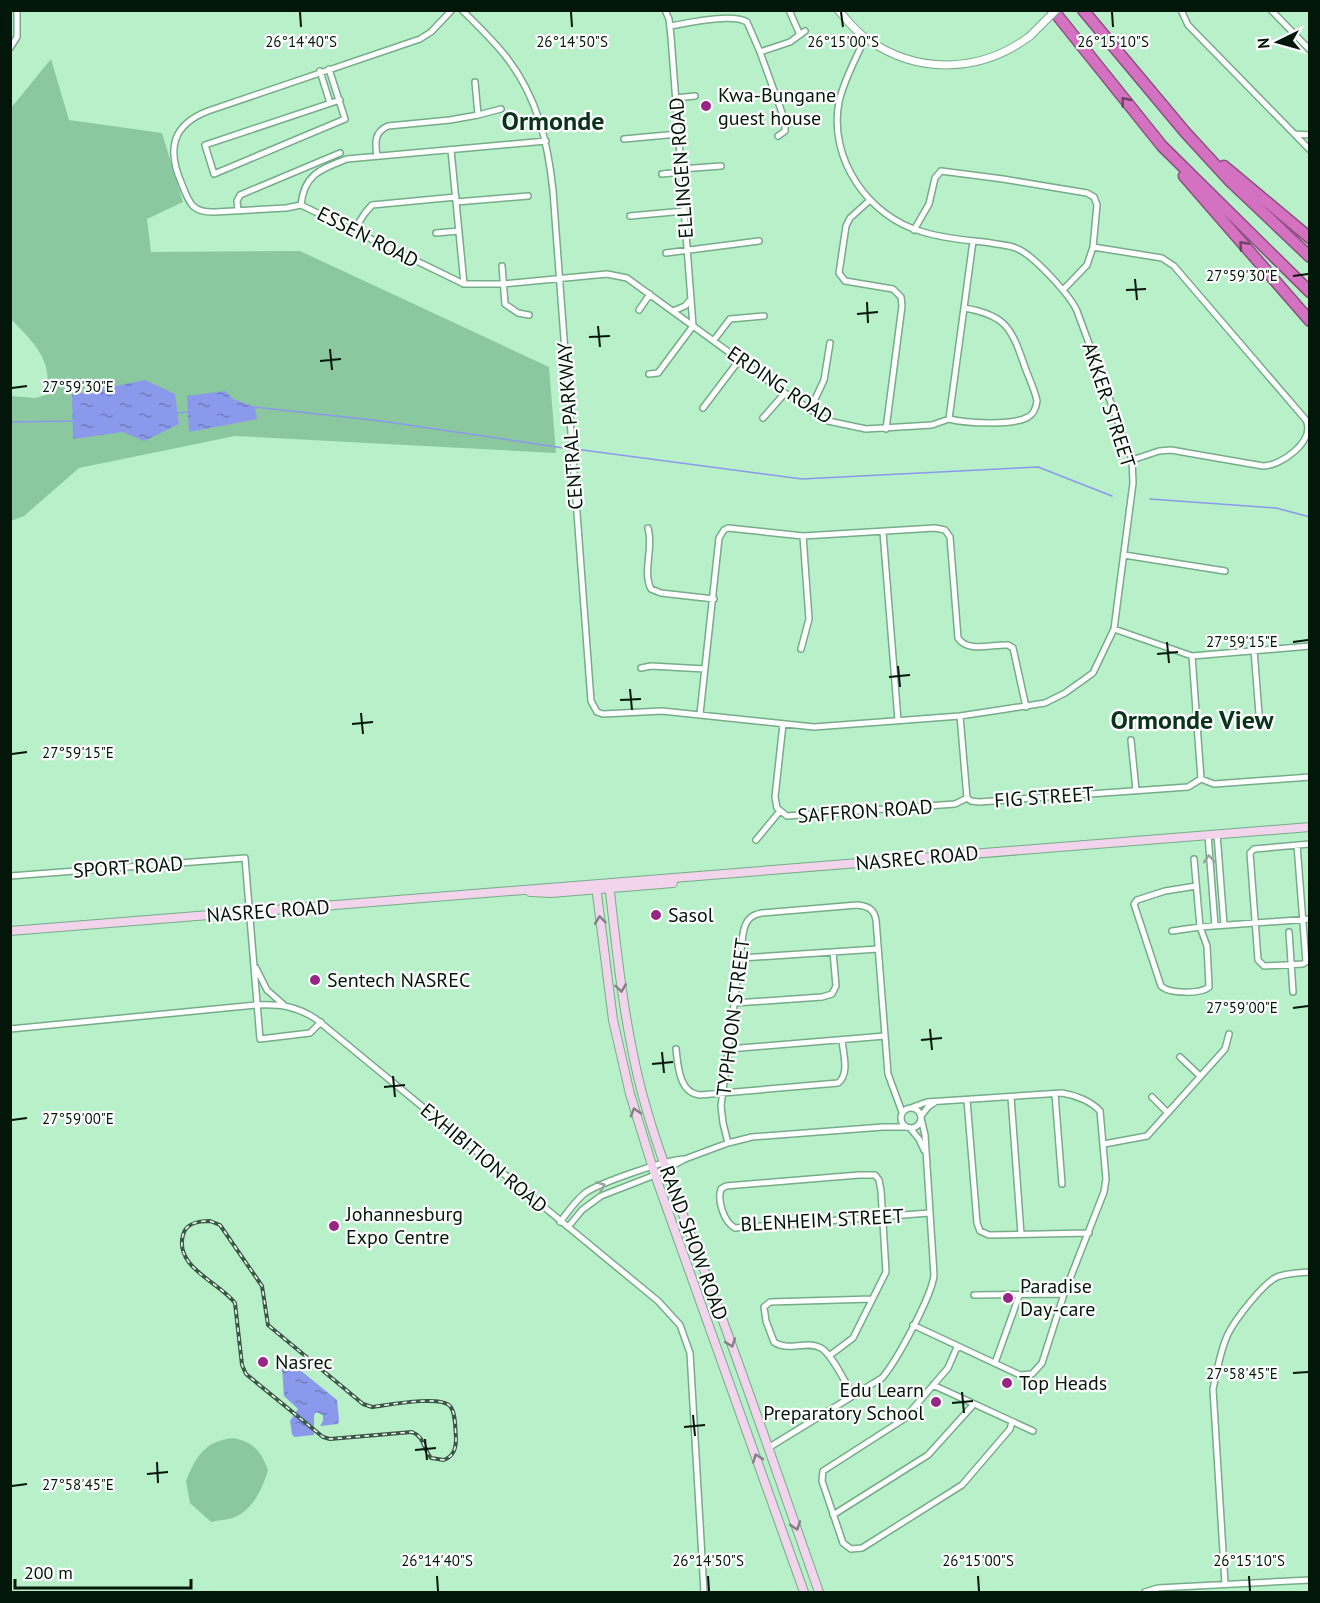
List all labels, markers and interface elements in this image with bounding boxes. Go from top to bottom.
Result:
north arrow [1248,12,1308,72]
text: 26°14'40"S [265,32,337,51]
text: 26°14'50"S [536,32,608,51]
text: 26°15'00"S [807,32,879,51]
text: 26°15'10"S [1077,32,1149,51]
text: N [1253,37,1273,49]
place label: Kwa-Bungane guest house [718,82,836,131]
street label: ELLINGEN ROAD [663,97,699,239]
one-way arrow [1121,97,1132,108]
marker: Kwa-Bungane guest house [699,99,713,113]
district label: Ormonde [502,104,604,137]
street label: ESSEN ROAD [313,200,423,274]
one-way arrow [1239,241,1250,252]
text: 27°59'30"E [1206,266,1278,285]
street label: AKKER STREET [1077,339,1141,471]
street label: ERDING ROAD [722,340,838,430]
street label: CENTRAL PARKWAY [551,341,589,511]
text: 27°59'30"E [42,377,114,396]
text: 27°59'15"E [1206,632,1278,651]
district label: Ormonde View [1110,703,1274,736]
text: 27°59'15"E [42,743,114,762]
street label: FIG STREET [993,781,1095,813]
street label: SAFFRON ROAD [797,793,933,829]
street label: NASREC ROAD [854,840,980,876]
street label: SPORT ROAD [72,850,184,884]
one-way arrow [1203,854,1216,863]
street label: NASREC ROAD [206,894,330,928]
place label: Sasol [668,902,714,928]
marker: Sasol [649,908,663,922]
one-way arrow [594,916,607,925]
street label: TYPHOON STREET [710,937,756,1097]
place label: Sentech NASREC [327,967,470,993]
marker: Sentech NASREC [308,973,322,987]
one-way arrow [614,984,626,993]
text: 27°59'00"E [1206,998,1278,1017]
street label: EXHIBITION ROAD [415,1097,553,1219]
one-way arrow [630,1107,642,1118]
text: 27°59'00"E [42,1109,114,1128]
street label: RAND SHOW ROAD [654,1162,734,1324]
one-way arrow [594,1181,605,1193]
place label: Johannesburg Expo Centre [345,1201,463,1250]
street label: BLENHEIM STREET [740,1203,904,1237]
marker: Johannesburg Expo Centre [327,1219,341,1233]
place label: Paradise Day-care [1020,1273,1095,1322]
marker: Paradise Day-care [1001,1291,1015,1305]
one-way arrow [723,1337,736,1348]
place label: Nasrec [275,1349,333,1375]
marker: Nasrec [256,1355,270,1369]
text: 27°58'45"E [1206,1364,1278,1383]
place label: Top Heads [1019,1370,1107,1396]
marker: Top Heads [1000,1376,1014,1390]
place label: Edu Learn Preparatory School [763,1377,924,1426]
marker: Edu Learn Preparatory School [929,1395,943,1409]
one-way arrow [751,1453,764,1464]
text: 27°58'45"E [42,1475,114,1494]
one-way arrow [788,1521,801,1531]
text: 26°14'40"S [401,1551,473,1570]
text: 26°14'50"S [672,1551,744,1570]
text: 26°15'00"S [942,1551,1014,1570]
text: 26°15'10"S [1213,1551,1285,1570]
scale bar [15,1552,190,1590]
text: 200 m [24,1561,73,1584]

